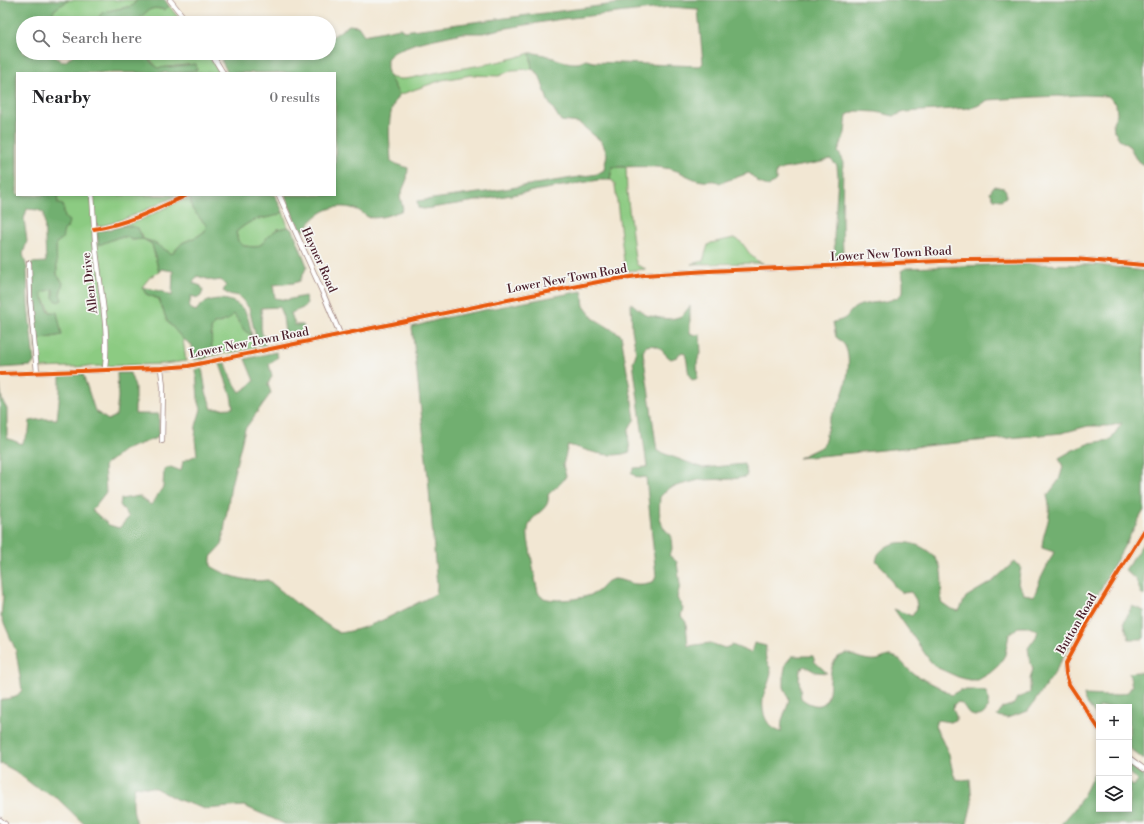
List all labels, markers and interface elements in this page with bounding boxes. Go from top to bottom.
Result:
search box [16,16,336,60]
icon: search [30,27,52,49]
text: Search here [62,29,142,48]
text: Nearby [32,87,91,109]
text: 0 results [269,90,320,106]
street label: Hayner Road [298,225,340,295]
street label: Lower New Town Road [830,243,952,265]
street label: Allen Drive [79,252,101,315]
street label: Lower New Town Road [506,261,628,297]
street label: Lower New Town Road [188,324,310,362]
street label: Button Road [1053,591,1101,658]
map controls [1096,704,1132,812]
button: + [1096,704,1132,740]
button: − [1096,740,1132,776]
button: layers [1096,776,1132,812]

